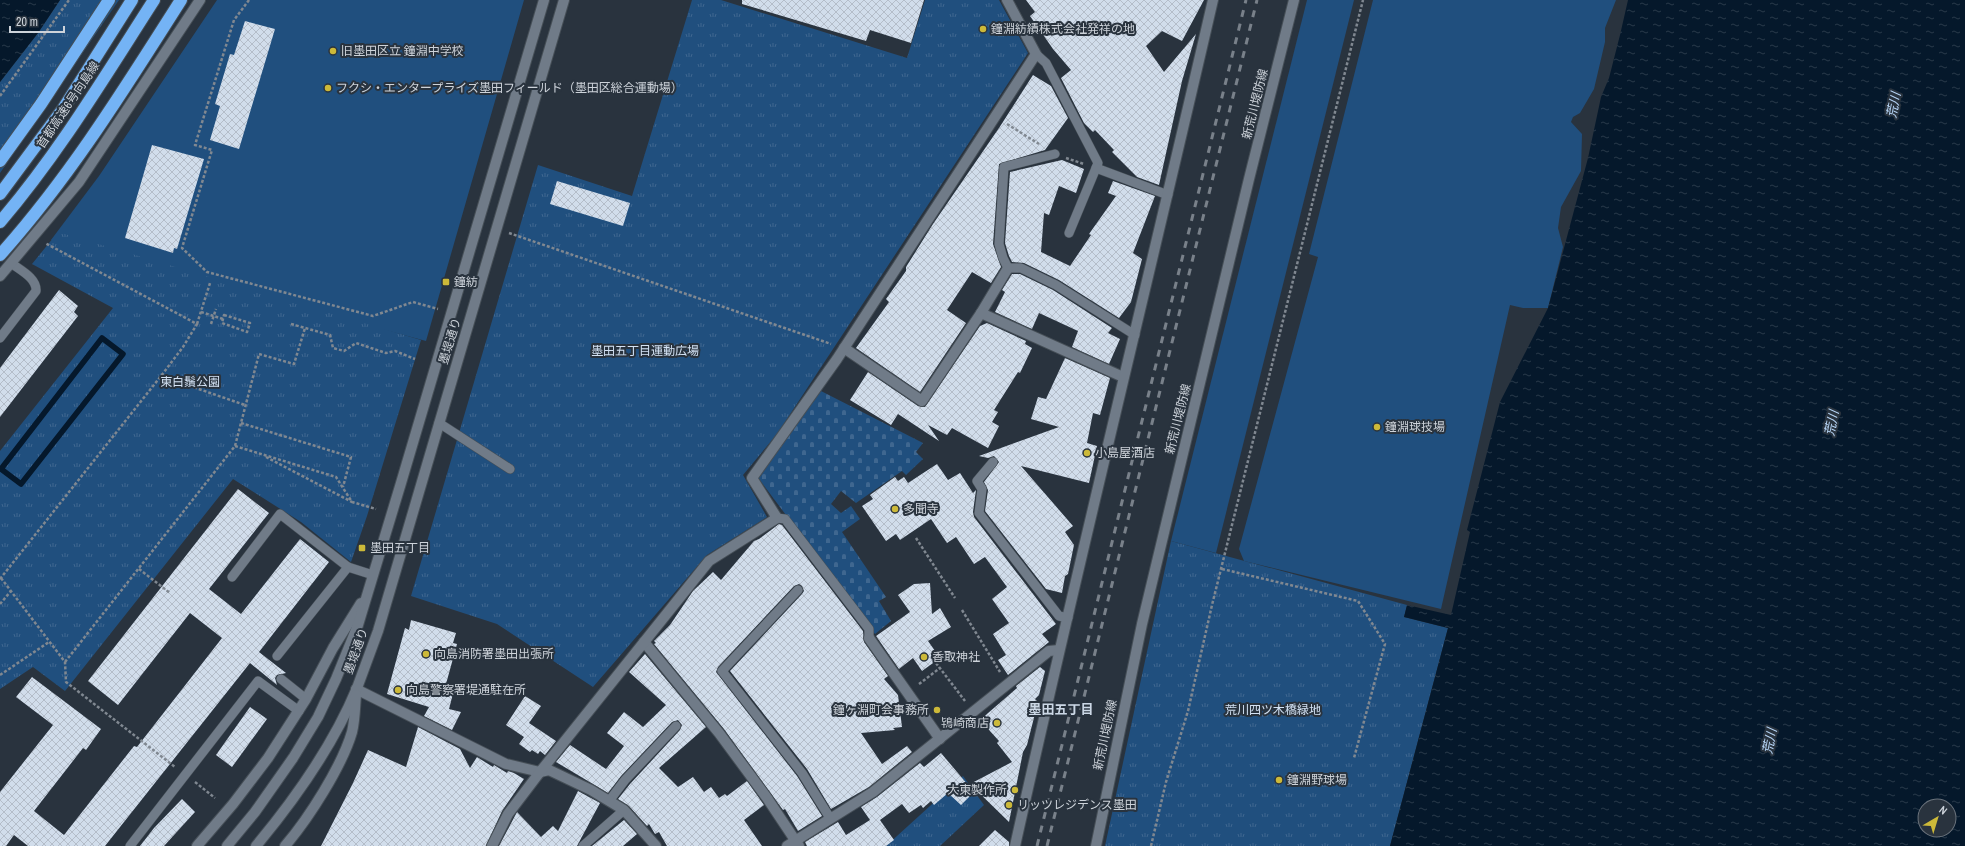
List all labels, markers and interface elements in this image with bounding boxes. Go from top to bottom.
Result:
scale bar [10,8,64,34]
text: 20 m [16,14,38,30]
place label: 鐘淵紡績株式会社発祥の地 [991,21,1135,37]
marker: 鐘淵紡績株式会社発祥の地 [978,24,988,34]
place label: 旧墨田区立 鐘淵中学校 [341,43,464,59]
marker: 旧墨田区立 鐘淵中学校 [328,46,338,56]
street label: 首都高速6号向島線 [33,58,103,152]
street label: 新荒川堤防線 [1239,67,1271,141]
place label: フクシ・エンタープライズ墨田フィールド（墨田区総合運動場） [336,80,683,96]
marker: フクシ・エンタープライズ墨田フィールド（墨田区総合運動場） [323,83,333,93]
water label: 荒川 [1883,89,1905,119]
place label: 鐘紡 [454,274,478,290]
marker: 鐘紡 [441,277,451,287]
street label: 墨堤通り [435,316,465,366]
park label: 墨田五丁目運動広場 [591,343,699,359]
park label: 東白鬚公園 [160,374,220,390]
street label: 新荒川堤防線 [1162,382,1194,456]
water label: 荒川 [1821,407,1843,437]
place label: 鐘淵球技場 [1385,419,1445,435]
marker: 鐘淵球技場 [1372,422,1382,432]
place label: 小島屋酒店 [1095,445,1155,461]
marker: 小島屋酒店 [1082,448,1092,458]
place label: 多聞寺 [903,501,939,517]
marker: 多聞寺 [890,504,900,514]
place label: 墨田五丁目 [370,540,430,556]
marker: 墨田五丁目 [357,543,367,553]
street label: 墨堤通り [340,626,372,676]
place label: 向島消防署墨田出張所 [434,646,554,662]
marker: 向島消防署墨田出張所 [421,649,431,659]
place label: 香取神社 [932,649,980,665]
marker: 香取神社 [919,652,929,662]
place label: 向島警察署堤通駐在所 [406,682,526,698]
marker: 向島警察署堤通駐在所 [393,685,403,695]
street label: 新荒川堤防線 [1090,698,1120,772]
district label: 墨田五丁目 [1028,701,1094,718]
place label: 鐘ヶ淵町会事務所 [833,702,929,718]
park label: 荒川四ツ木橋緑地 [1225,702,1321,718]
marker: 鐘ヶ淵町会事務所 [932,705,942,715]
place label: 鴇崎商店 [941,715,989,731]
marker: 鴇崎商店 [992,718,1002,728]
water label: 荒川 [1759,725,1781,755]
place label: 鐘淵野球場 [1287,772,1347,788]
marker: 鐘淵野球場 [1274,775,1284,785]
place label: 大東製作所 [947,782,1007,798]
marker: 大東製作所 [1010,785,1020,795]
place label: リッツレジデンス墨田 [1017,797,1137,813]
north arrow [1917,798,1957,838]
marker: リッツレジデンス墨田 [1004,800,1014,810]
text: N [1936,803,1950,818]

